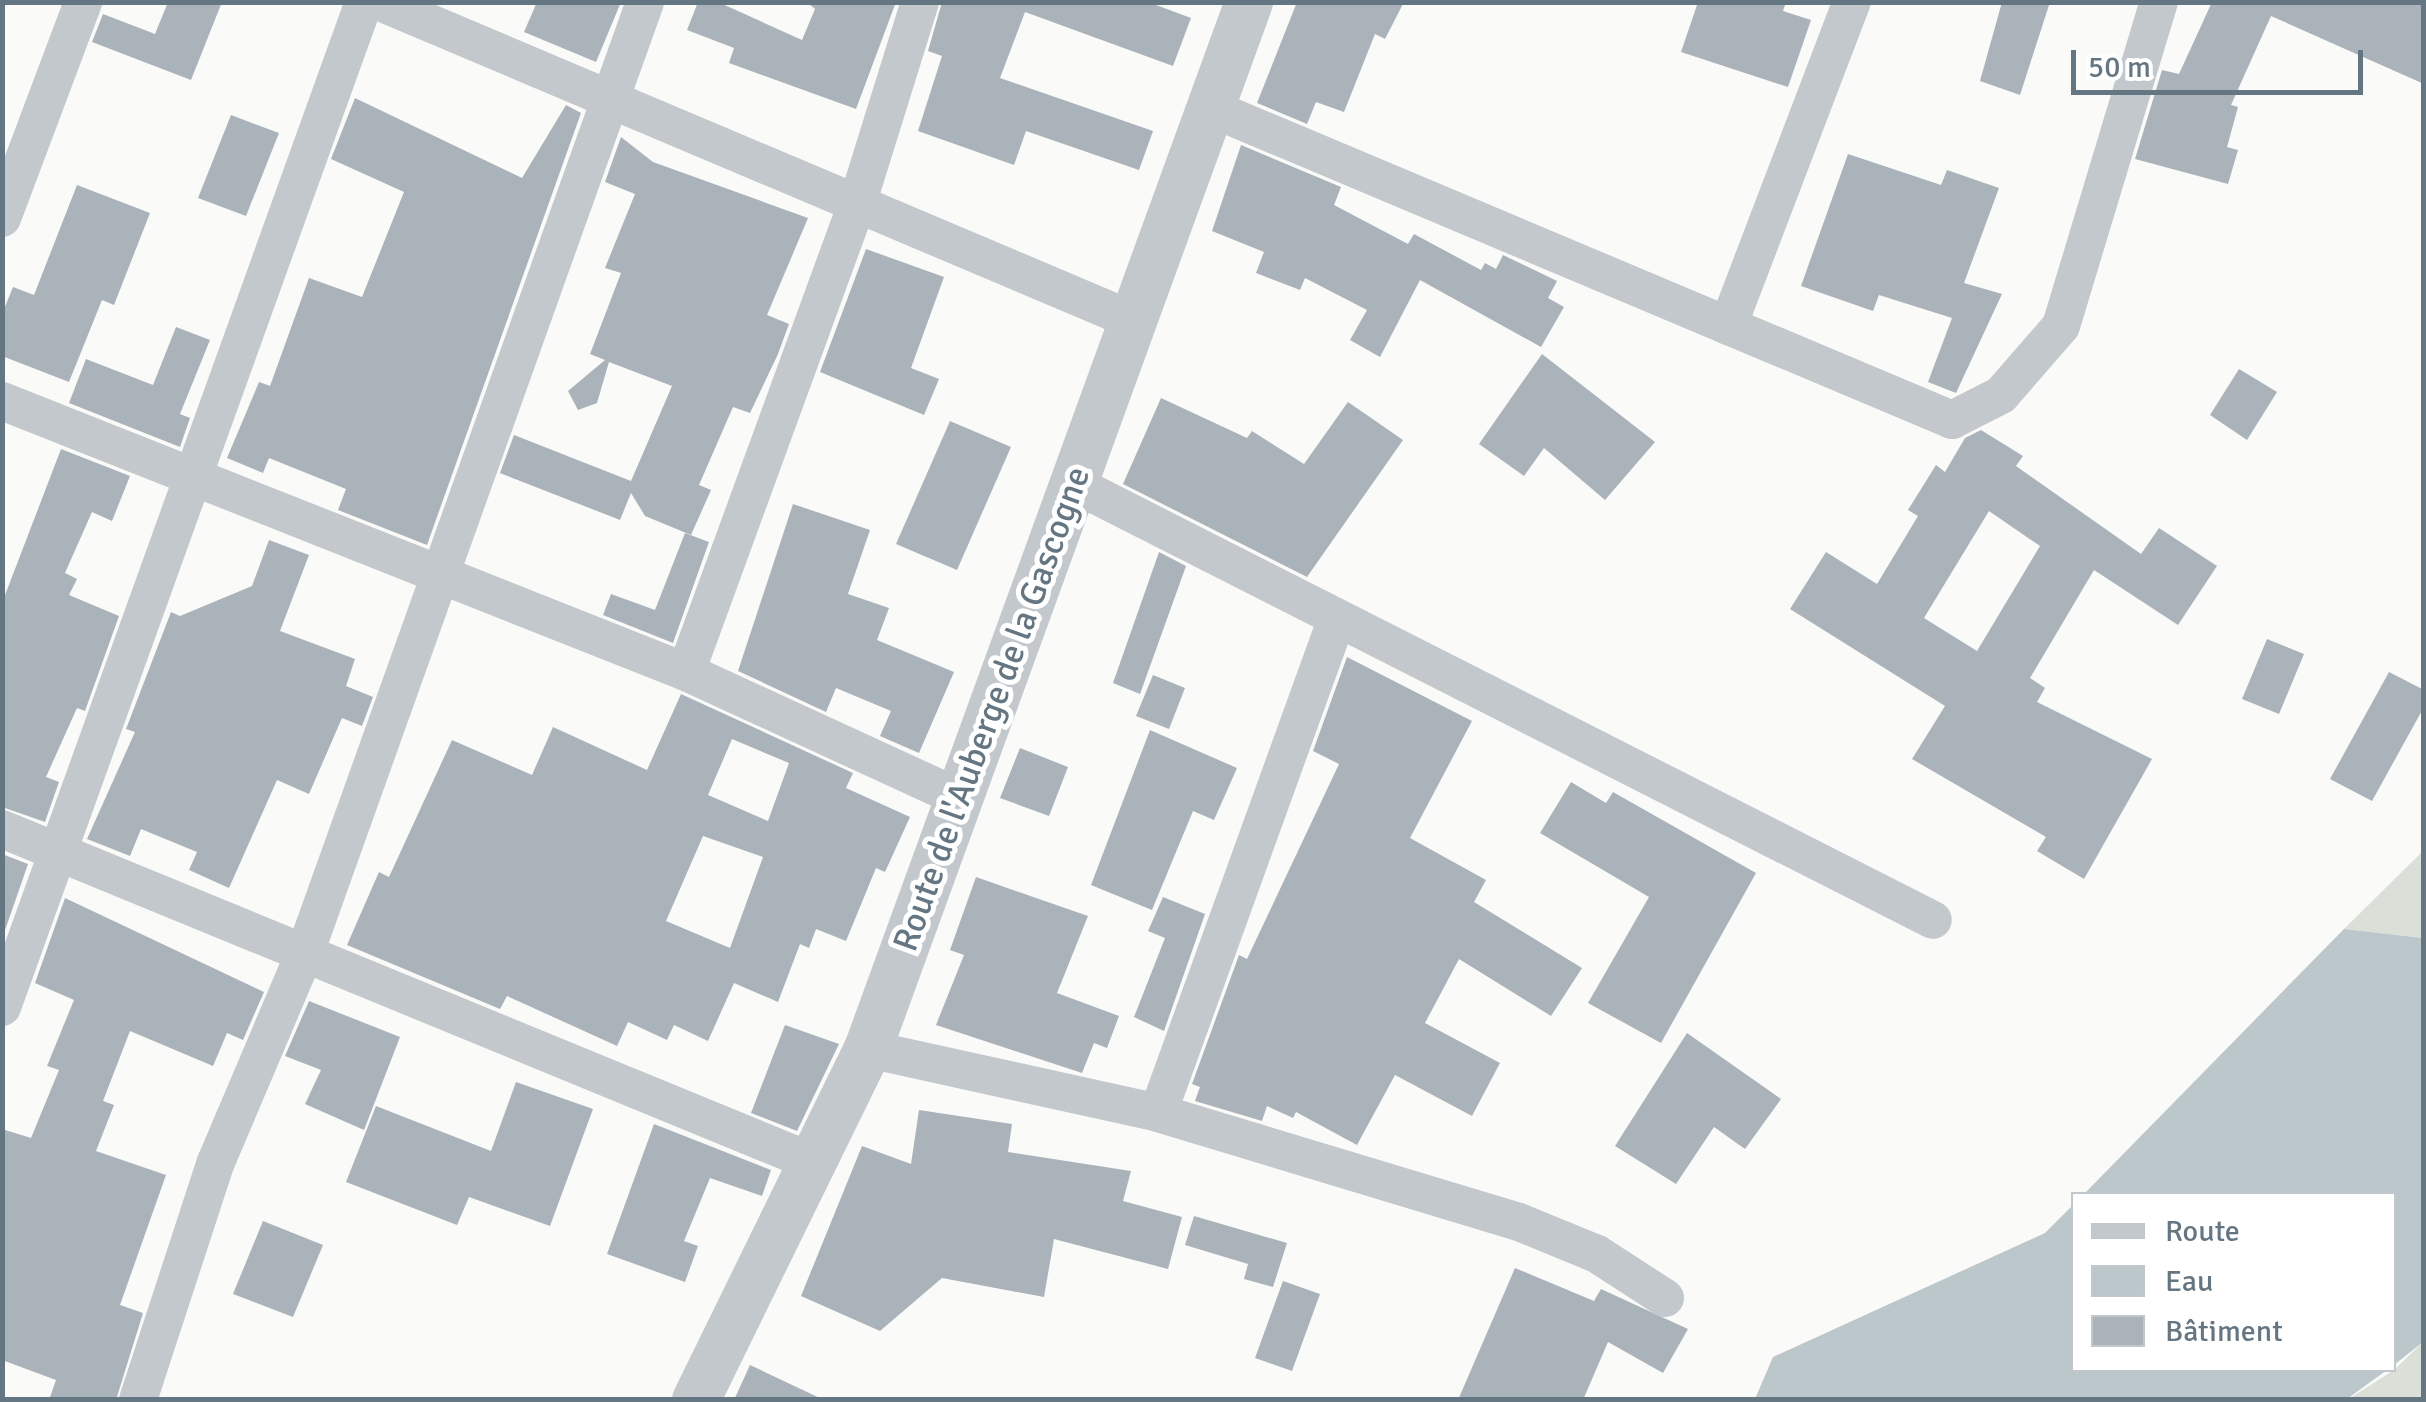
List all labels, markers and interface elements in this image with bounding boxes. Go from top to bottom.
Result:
scale bar [2076,30,2368,92]
text: 50 m [2088,49,2151,86]
street label: Route de l'Auberge de la Gascogne [885,461,1099,957]
legend [2071,1192,2396,1372]
text: Route [2165,1213,2240,1250]
text: Eau [2165,1263,2213,1300]
text: Bâtiment [2165,1313,2283,1350]

